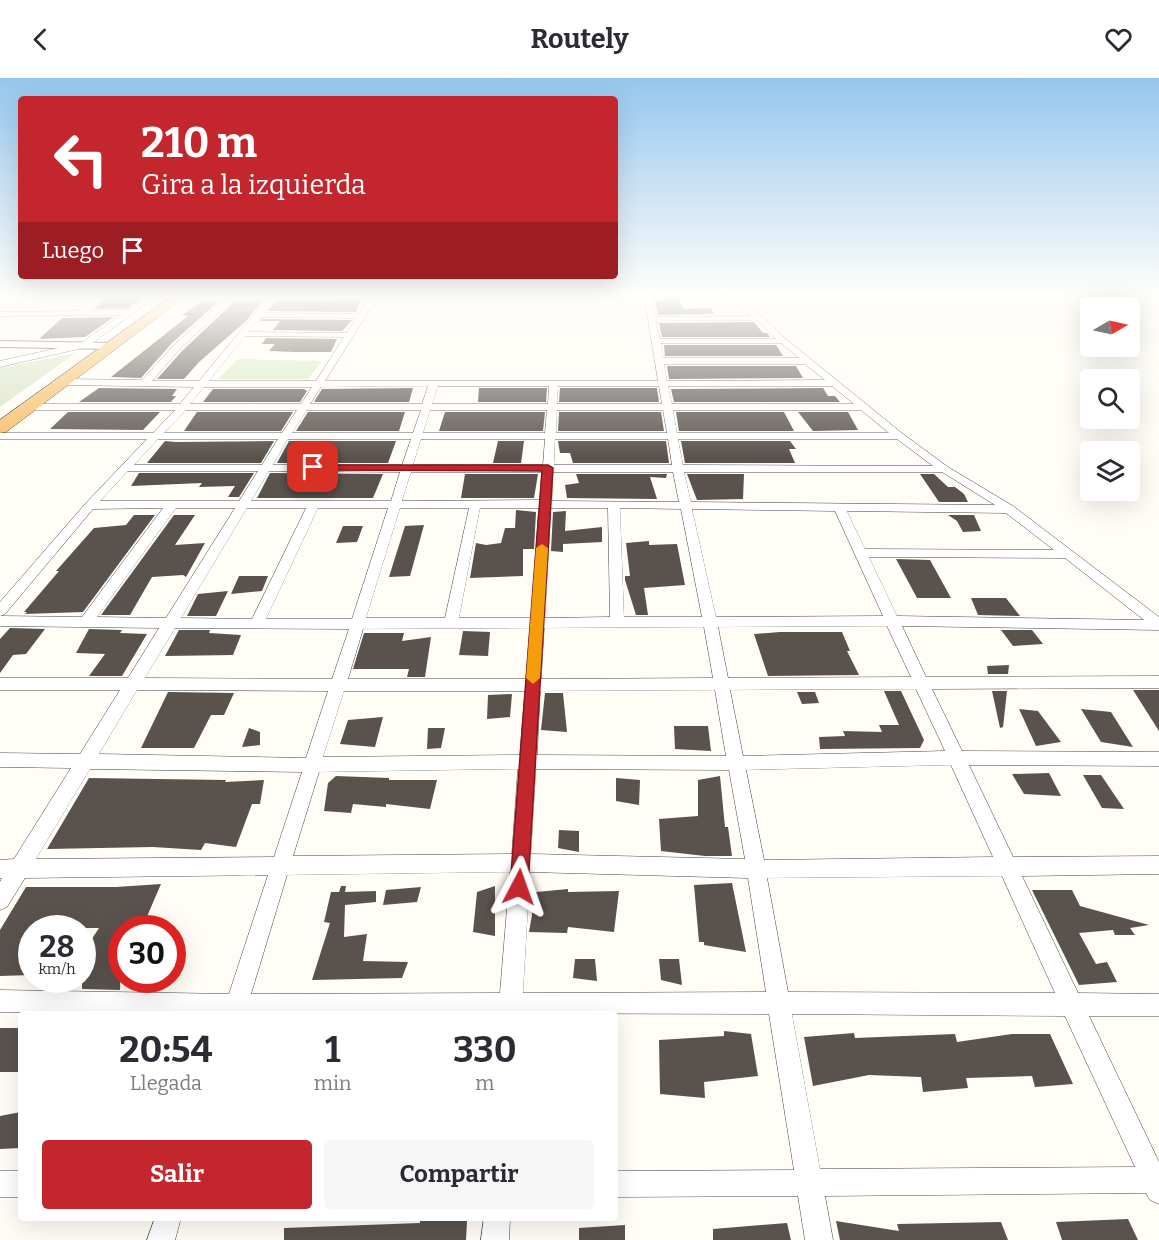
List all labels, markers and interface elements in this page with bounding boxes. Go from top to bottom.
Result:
icon: back [24,23,57,56]
text: Routely [530,23,629,55]
icon: heart [1102,23,1135,56]
text: 210 m [141,118,257,168]
icon: left [42,120,120,198]
text: Gira a la izquierda [141,169,366,201]
icon: arrive [116,234,149,267]
text: Luego [42,237,104,264]
north arrow [1080,297,1140,357]
map controls [1080,297,1140,501]
button: search [1080,369,1140,429]
pin [287,441,338,492]
button: layers [1080,441,1140,501]
icon: arrive [296,450,329,483]
position arrow [487,855,551,919]
speed limit sign: 30 [108,915,186,993]
text: 28 [40,929,74,965]
text: km/h [38,960,76,978]
text: 20:54 [119,1028,212,1072]
text: 1 [325,1028,340,1072]
text: 330 [453,1028,517,1072]
text: Llegada [130,1071,202,1095]
text: min [314,1071,352,1095]
text: m [475,1071,494,1095]
button: Salir [42,1140,312,1209]
button: Compartir [324,1140,594,1209]

